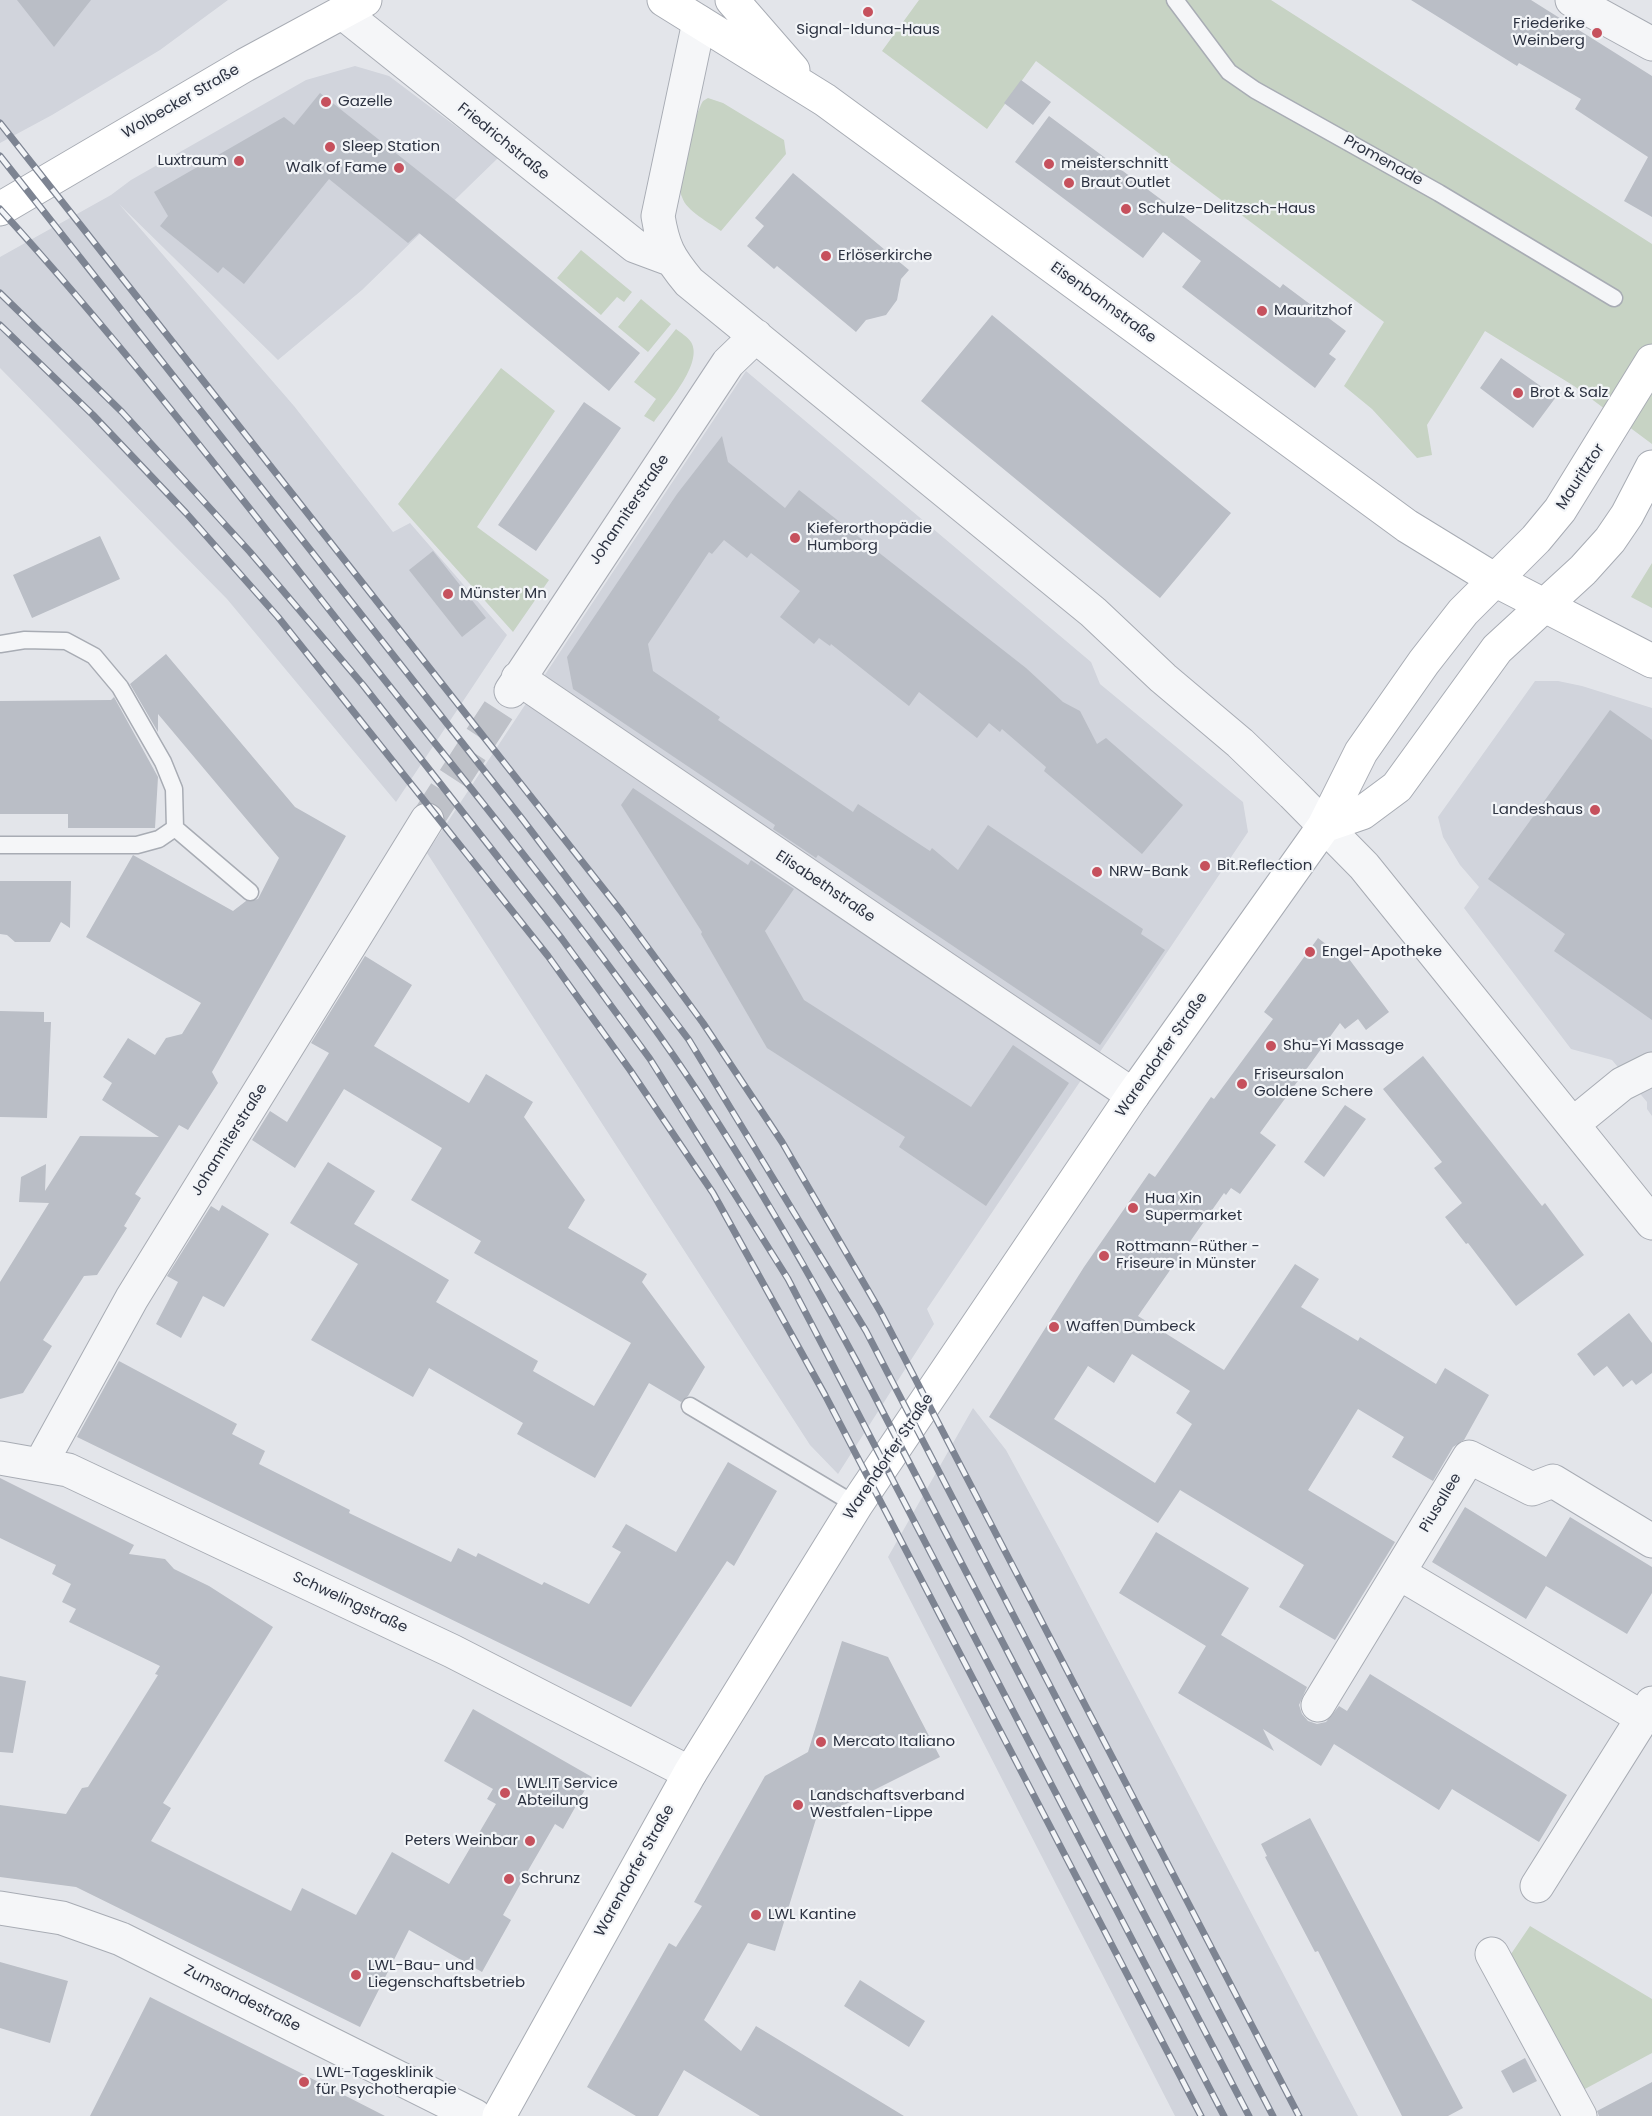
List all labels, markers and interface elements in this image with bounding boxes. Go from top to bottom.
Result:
marker: Signal-Iduna-Haus [861,5,875,19]
place label: Friederike Weinberg [1513,15,1585,50]
place label: Signal-Iduna-Haus [796,21,940,39]
marker: Friederike Weinberg [1590,26,1604,40]
street label: Wolbecker Straße [119,61,243,143]
place label: Gazelle [338,93,393,111]
marker: Gazelle [319,95,333,109]
street label: Friedrichstraße [453,100,553,184]
street label: Promenade [1340,132,1426,190]
place label: Sleep Station [342,138,440,156]
marker: Sleep Station [323,140,337,154]
place label: Luxtraum [157,152,227,170]
marker: Luxtraum [232,154,246,168]
place label: meisterschnitt [1061,155,1168,173]
marker: meisterschnitt [1042,157,1056,171]
place label: Walk of Fame [286,159,387,177]
marker: Walk of Fame [392,161,406,175]
place label: Braut Outlet [1081,174,1170,192]
marker: Braut Outlet [1062,176,1076,190]
place label: Schulze-Delitzsch-Haus [1138,200,1316,218]
marker: Schulze-Delitzsch-Haus [1119,202,1133,216]
place label: Erlöserkirche [838,247,932,265]
marker: Erlöserkirche [819,249,833,263]
street label: Eisenbahnstraße [1047,259,1159,347]
place label: Mauritzhof [1274,302,1352,320]
marker: Mauritzhof [1255,304,1269,318]
place label: Brot & Salz [1530,384,1608,402]
marker: Brot & Salz [1511,386,1525,400]
street label: Mauritztor [1553,441,1609,513]
street label: Johanniterstraße [586,451,674,569]
place label: Kieferorthopädie Humborg [807,520,932,555]
marker: Kieferorthopädie Humborg [788,531,802,545]
place label: Münster Mn [460,585,547,603]
marker: Münster Mn [441,587,455,601]
place label: Landeshaus [1492,801,1583,819]
marker: Landeshaus [1588,803,1602,817]
street label: Elisabethstraße [772,847,878,927]
place label: Bit.Reflection [1217,857,1312,875]
marker: Bit.Reflection [1198,859,1212,873]
place label: NRW-Bank [1109,863,1188,881]
marker: NRW-Bank [1090,865,1104,879]
place label: Engel-Apotheke [1322,943,1442,961]
marker: Engel-Apotheke [1303,945,1317,959]
street label: Warendorfer Straße [1112,989,1212,1121]
place label: Shu-Yi Massage [1283,1037,1404,1055]
marker: Shu-Yi Massage [1264,1039,1278,1053]
place label: Friseursalon Goldene Schere [1254,1066,1373,1101]
marker: Friseursalon Goldene Schere [1235,1077,1249,1091]
street label: Johanniterstraße [188,1080,272,1200]
place label: Hua Xin Supermarket [1145,1190,1242,1225]
marker: Hua Xin Supermarket [1126,1201,1140,1215]
place label: Rottmann-Rüther - Friseure in Münster [1116,1238,1260,1273]
marker: Rottmann-Rüther - Friseure in Münster [1097,1249,1111,1263]
place label: Waffen Dumbeck [1066,1318,1195,1336]
marker: Waffen Dumbeck [1047,1320,1061,1334]
street label: Warendorfer Straße [840,1391,938,1523]
street label: Piusallee [1416,1470,1466,1536]
street label: Schwelingstraße [290,1568,410,1638]
place label: Mercato Italiano [833,1733,955,1751]
marker: Mercato Italiano [814,1735,828,1749]
place label: LWL.IT Service Abteilung [517,1775,618,1810]
marker: LWL.IT Service Abteilung [498,1786,512,1800]
place label: Landschaftsverband Westfalen-Lippe [810,1787,965,1822]
marker: Landschaftsverband Westfalen-Lippe [791,1798,805,1812]
street label: Warendorfer Straße [591,1802,679,1940]
place label: Peters Weinbar [405,1832,518,1850]
marker: Peters Weinbar [523,1834,537,1848]
place label: Schrunz [521,1870,580,1888]
marker: Schrunz [502,1872,516,1886]
place label: LWL Kantine [768,1906,856,1924]
marker: LWL Kantine [749,1908,763,1922]
place label: LWL-Bau- und Liegenschaftsbetrieb [368,1957,525,1992]
street label: Zumsandestraße [181,1962,303,2036]
marker: LWL-Bau- und Liegenschaftsbetrieb [349,1968,363,1982]
place label: LWL-Tagesklinik für Psychotherapie [316,2064,457,2099]
marker: LWL-Tagesklinik für Psychotherapie [297,2075,311,2089]

